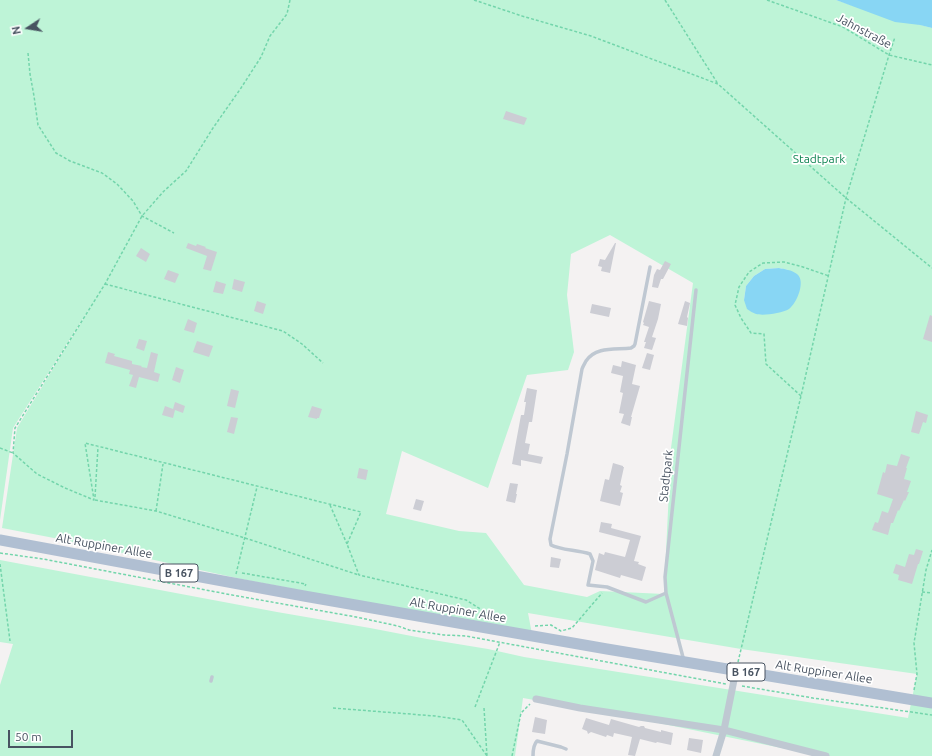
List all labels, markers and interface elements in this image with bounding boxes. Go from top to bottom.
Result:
north arrow [8,8,48,48]
street label: Jahnstraße [834,10,894,52]
text: N [10,25,23,36]
park label: Stadtpark [793,152,845,166]
street label: Stadtpark [656,449,676,503]
street label: Alt Ruppiner Allee [55,530,153,562]
road number: B 167 [160,564,198,582]
street label: Alt Ruppiner Allee [409,594,507,626]
street label: Alt Ruppiner Allee [775,657,873,687]
road number: B 167 [727,663,765,681]
scale bar [10,722,75,748]
text: 50 m [15,730,42,743]

